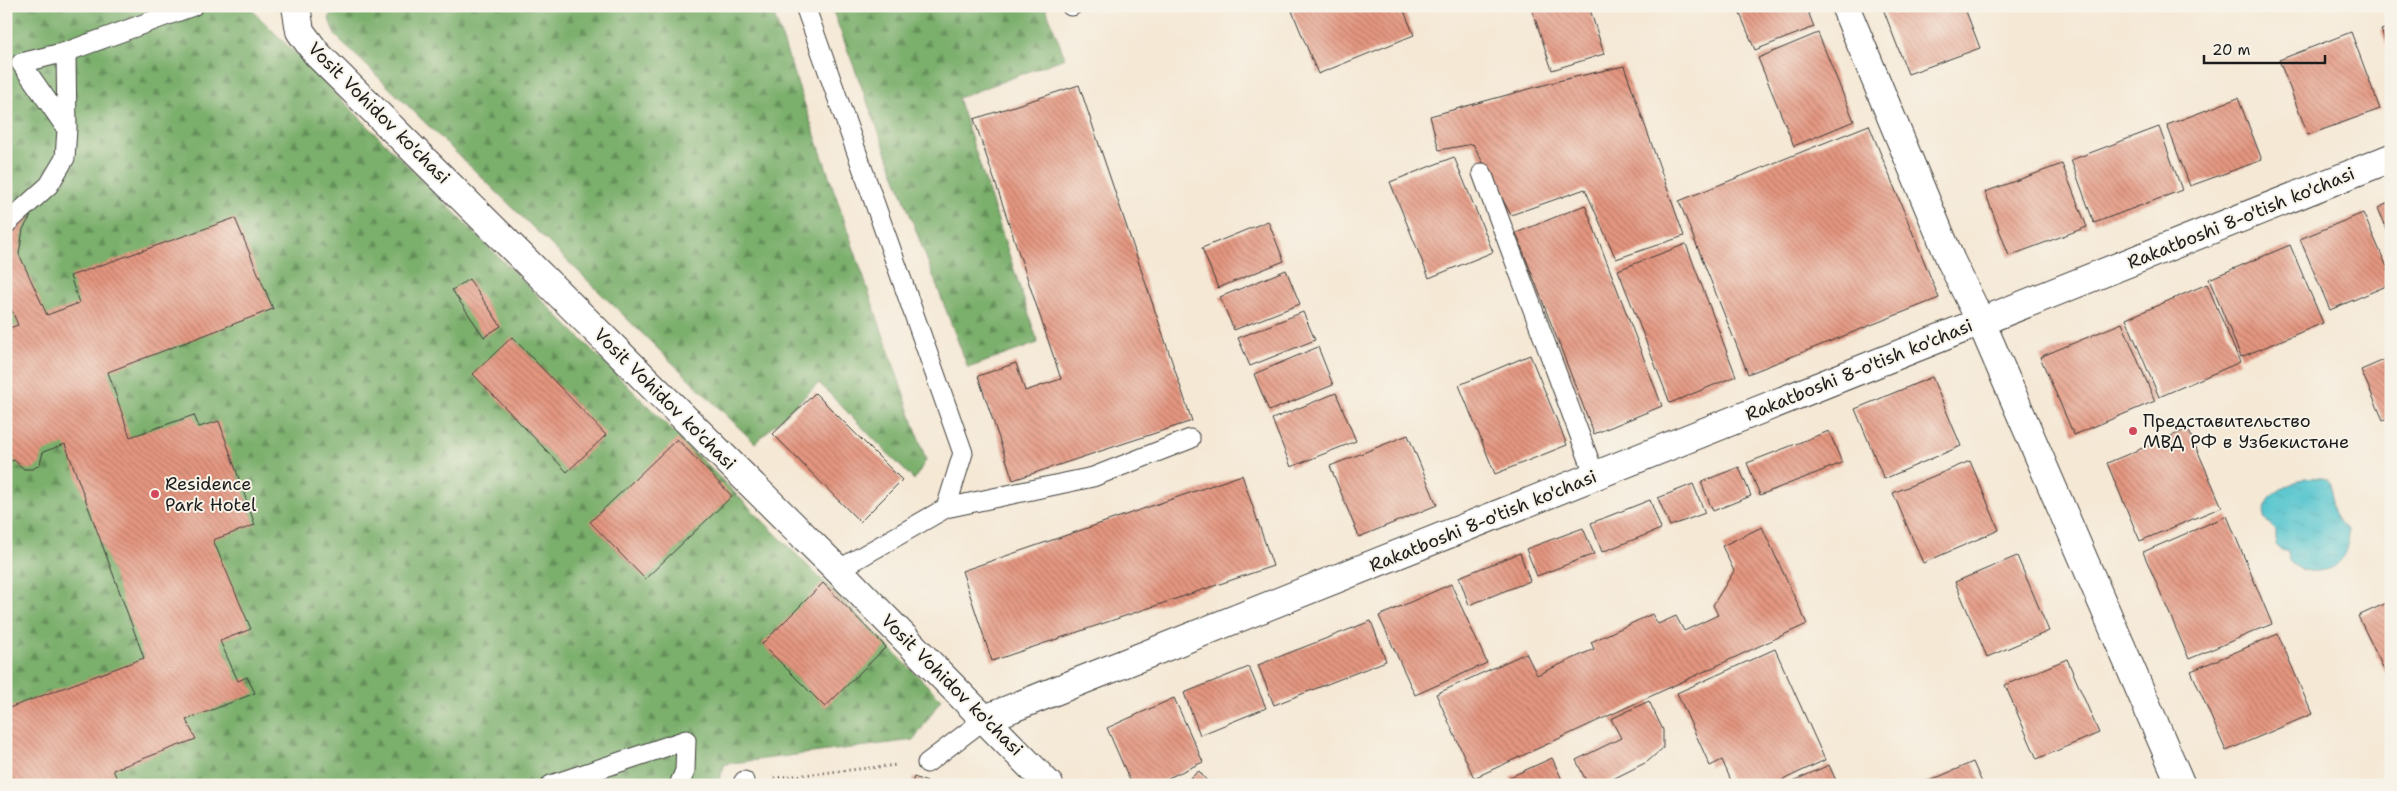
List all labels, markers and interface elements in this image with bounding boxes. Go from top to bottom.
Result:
scale bar [2204,32,2326,64]
street label: Vosit Vohidov ko'chasi [303,37,455,189]
text: 20 m [2212,40,2251,60]
street label: Rakatboshi 8-o'tish ko'chasi [2124,161,2358,275]
street label: Rakatboshi 8-o'tish ko'chasi [1742,313,1976,427]
street label: Vosit Vohidov ko'chasi [589,323,741,475]
place label: Представительство МВД РФ в Узбекистане [2143,409,2349,454]
marker: Представительство МВД РФ в Узбекистане [2127,425,2139,437]
street label: Rakatboshi 8-o'tish ko'chasi [1366,464,1600,578]
place label: Residence Park Hotel [165,472,257,517]
marker: Residence Park Hotel [149,488,161,500]
street label: Vosit Vohidov ko'chasi [876,609,1028,761]

